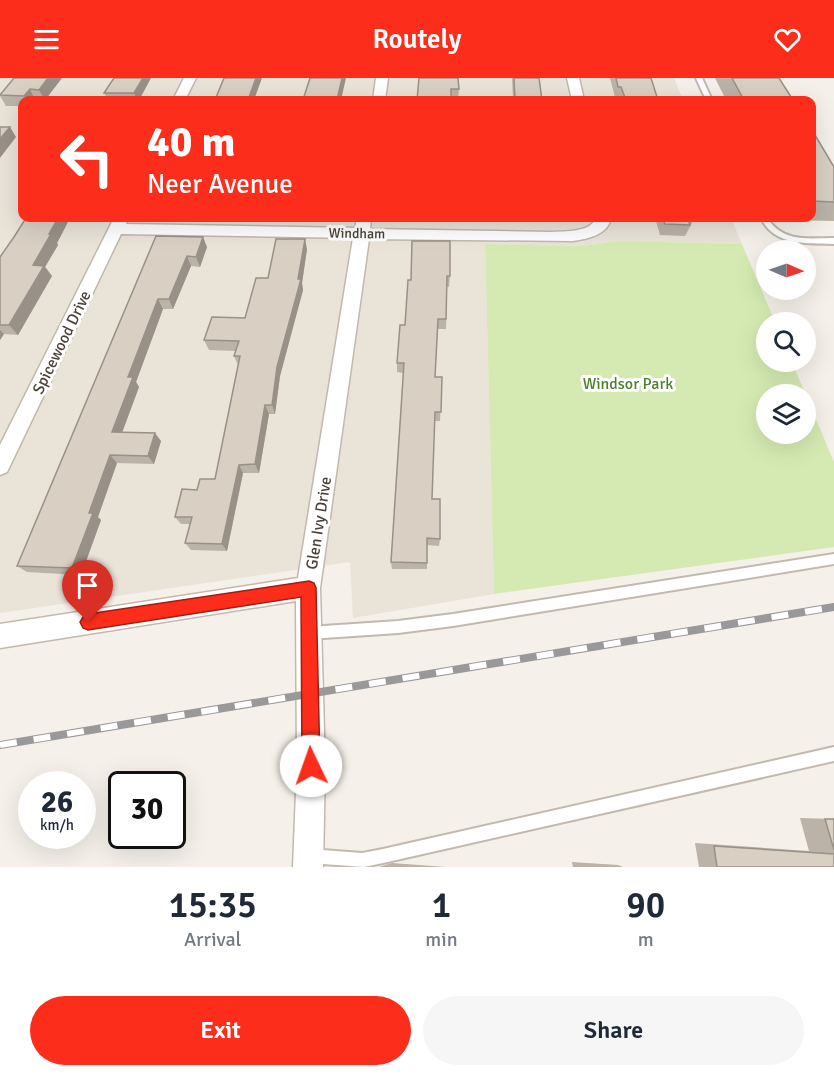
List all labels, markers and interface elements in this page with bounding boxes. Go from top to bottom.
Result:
icon: menu [30,23,63,56]
text: Routely [373,23,461,56]
icon: heart [771,23,804,56]
text: 40 m [147,117,236,168]
icon: left [48,120,126,198]
text: Neer Avenue [147,168,293,201]
street label: Windham [329,225,385,242]
north arrow [756,240,816,300]
map controls [756,240,816,444]
street label: Spicewood Drive [28,287,96,397]
button: search [756,312,816,372]
park label: Windsor Park [583,374,673,394]
button: layers [756,384,816,444]
street label: Glen Ivy Drive [302,475,336,571]
pin [62,560,113,622]
icon: arrive [71,569,104,602]
position arrow [279,734,343,798]
speed limit sign: 30 [108,771,186,849]
text: 26 [41,784,73,821]
text: km/h [40,816,74,834]
text: 15:35 [169,883,257,928]
text: 1 [432,883,451,928]
text: 90 [626,883,665,928]
text: Arrival [184,927,241,952]
text: min [425,927,458,952]
text: m [638,927,654,952]
button: Exit [30,996,411,1065]
button: Share [423,996,804,1065]

